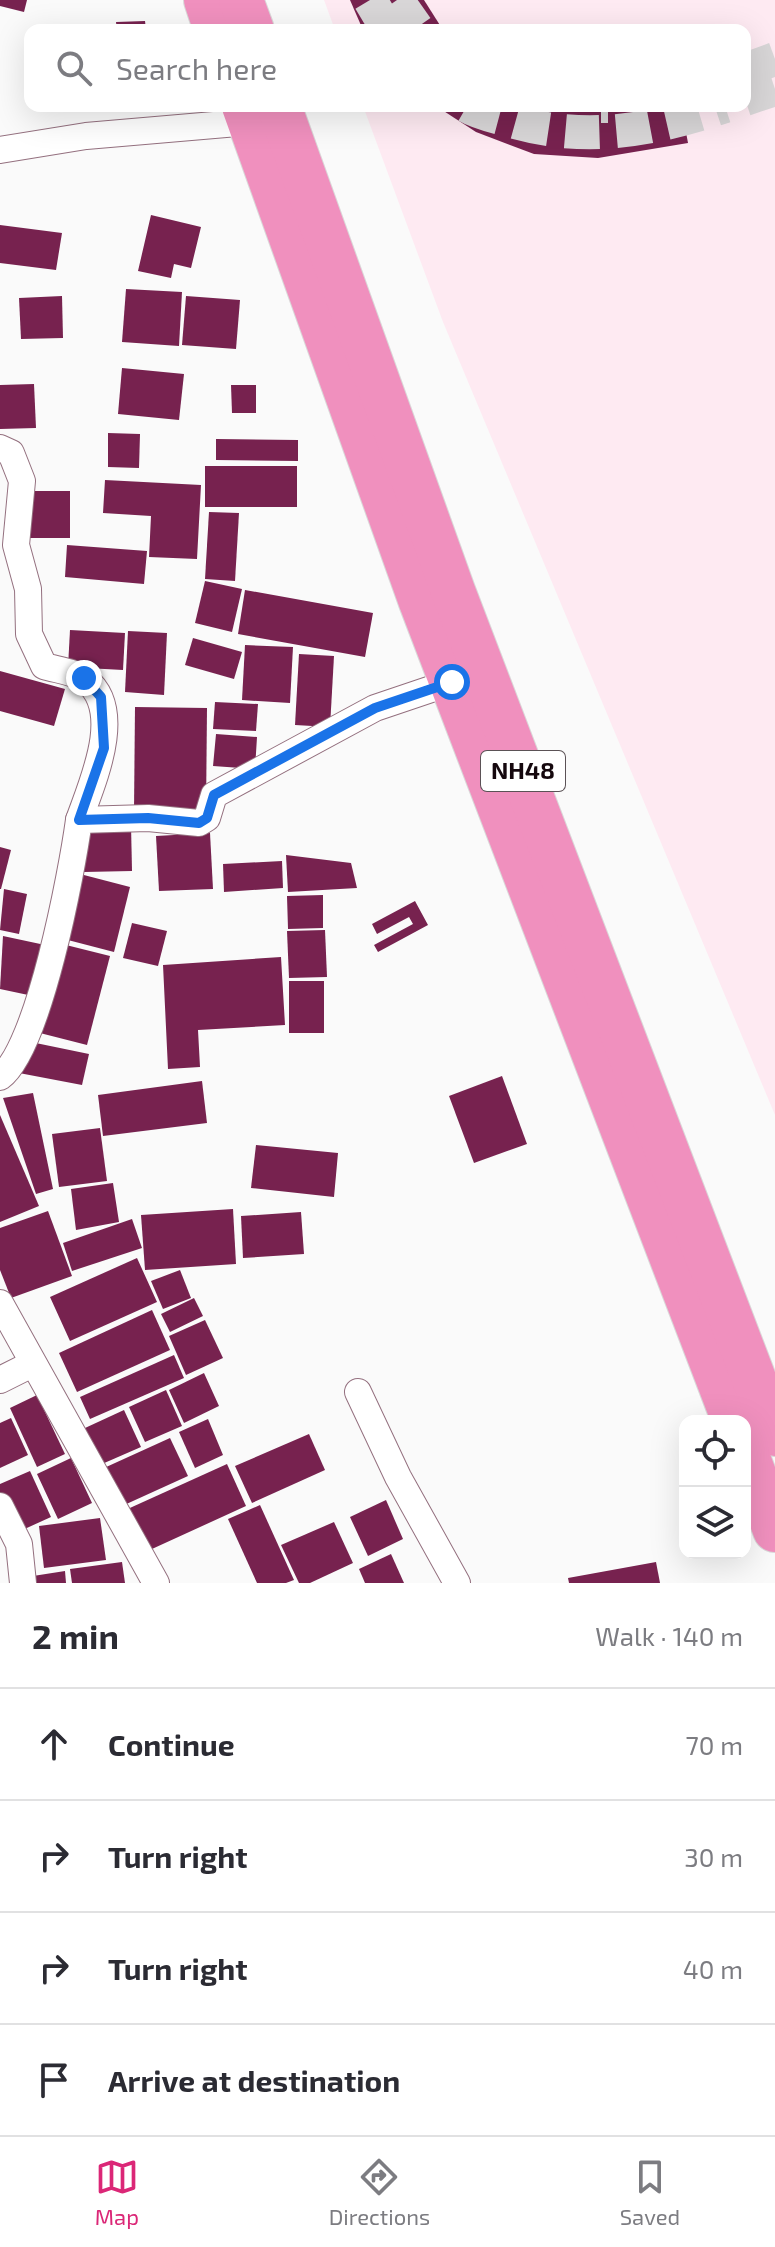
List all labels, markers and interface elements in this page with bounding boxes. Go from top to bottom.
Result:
search box [24,24,751,112]
icon: search [52,46,96,90]
text: Search here [116,50,277,86]
route end [66,660,102,696]
route start [434,664,470,700]
road number: NH48 [481,751,565,791]
map controls [679,1415,751,1559]
button: locate [679,1415,751,1487]
button: layers [679,1487,751,1559]
text: 2 min [32,1615,119,1656]
text: Walk · 140 m [595,1620,743,1651]
icon: ahead [32,1722,76,1766]
text: Continue [108,1726,235,1762]
text: 70 m [685,1729,743,1760]
icon: right [32,1834,76,1878]
text: Turn right [108,1838,248,1874]
text: 30 m [684,1841,743,1872]
icon: right [32,1946,76,1990]
text: Turn right [108,1950,248,1986]
text: 40 m [683,1953,743,1984]
icon: arrive [32,2058,76,2102]
text: Arrive at destination [108,2062,400,2098]
tab: Map [95,2155,139,2229]
tab: Directions [329,2155,430,2229]
tab: Saved [620,2155,680,2229]

